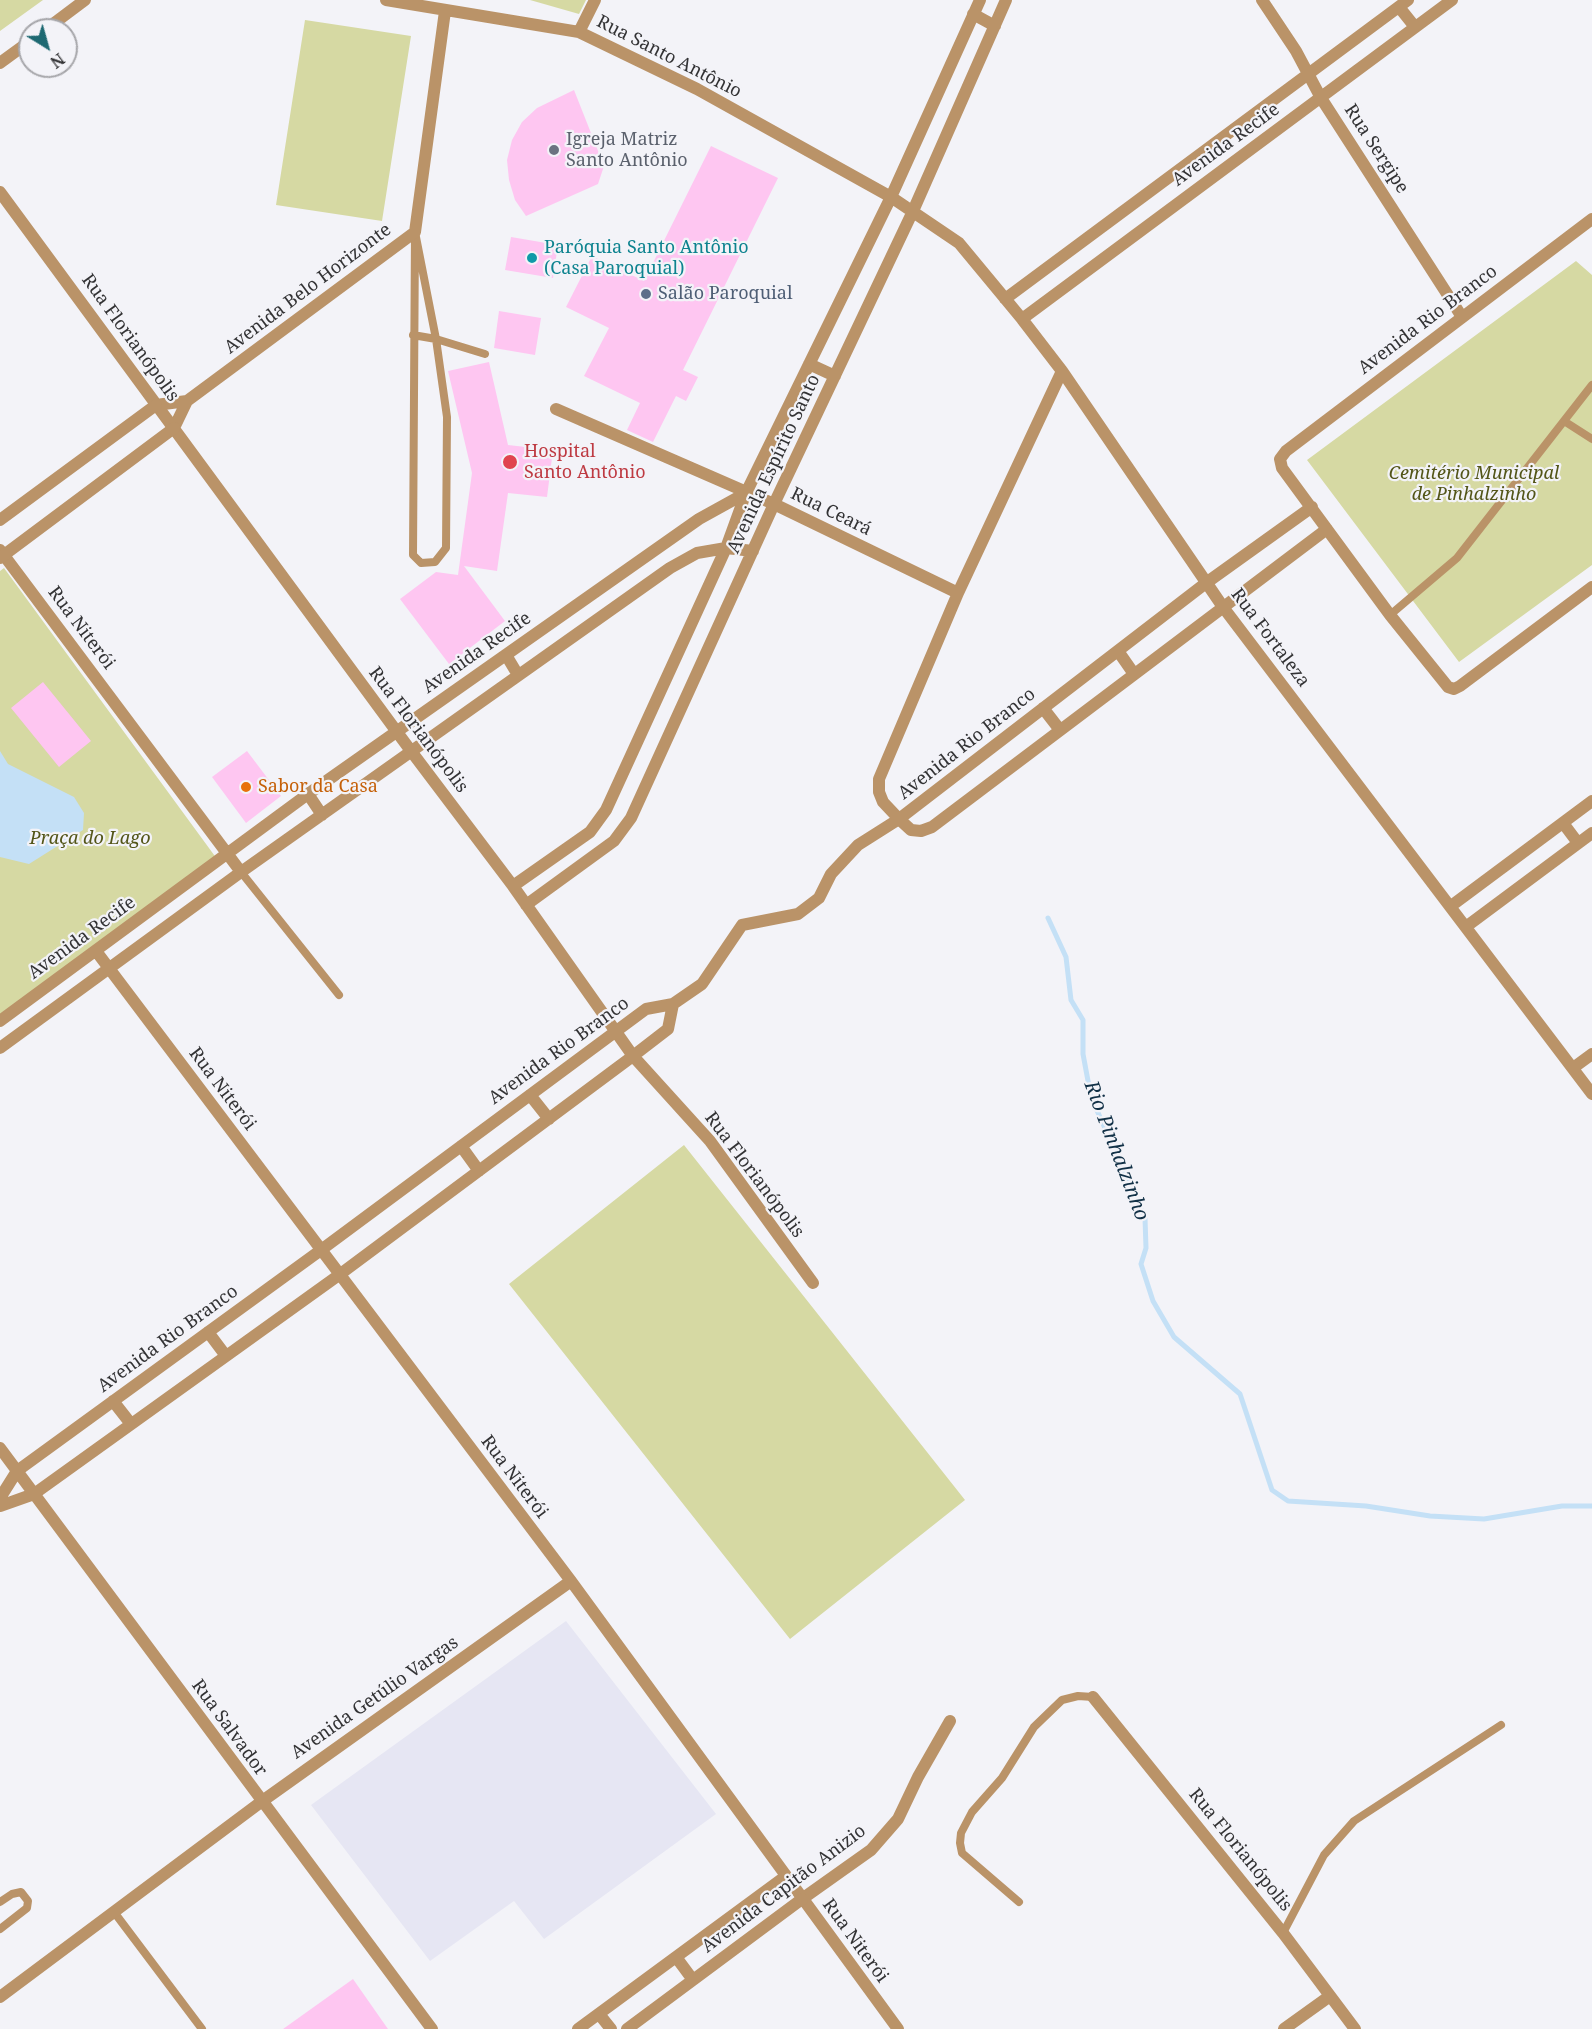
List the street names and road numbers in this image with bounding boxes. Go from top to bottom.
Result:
street label: Rua Santo Antônio [593,11,745,103]
street label: Avenida Recife [1168,99,1284,191]
street label: Rua Sergipe [1339,100,1413,198]
street label: Avenida Belo Horizonte [220,219,396,359]
street label: Avenida Rio Branco [1354,261,1502,379]
street label: Rua Florianópolis [77,270,183,406]
street label: Avenida Espírito Santo [723,371,825,557]
street label: Rua Ceará [787,483,875,541]
street label: Rua Niterói [43,582,119,674]
street label: Rua Fortaleza [1226,584,1314,692]
street label: Avenida Recife [419,608,535,698]
street label: Rua Florianópolis [364,663,472,797]
street label: Avenida Rio Branco [894,684,1040,804]
street label: Avenida Recife [24,892,140,984]
street label: Avenida Rio Branco [485,993,633,1109]
street label: Rua Niterói [184,1043,260,1135]
street label: Rua Florianópolis [700,1108,808,1242]
street label: Avenida Rio Branco [94,1281,242,1397]
street label: Rua Niterói [476,1431,552,1523]
street label: Avenida Getúlio Vargas [287,1632,463,1764]
street label: Rua Salvador [187,1676,271,1780]
street label: Rua Florianópolis [1184,1784,1296,1916]
street label: Avenida Capitão Anizio [698,1820,870,1958]
street label: Rua Niterói [817,1895,893,1987]

